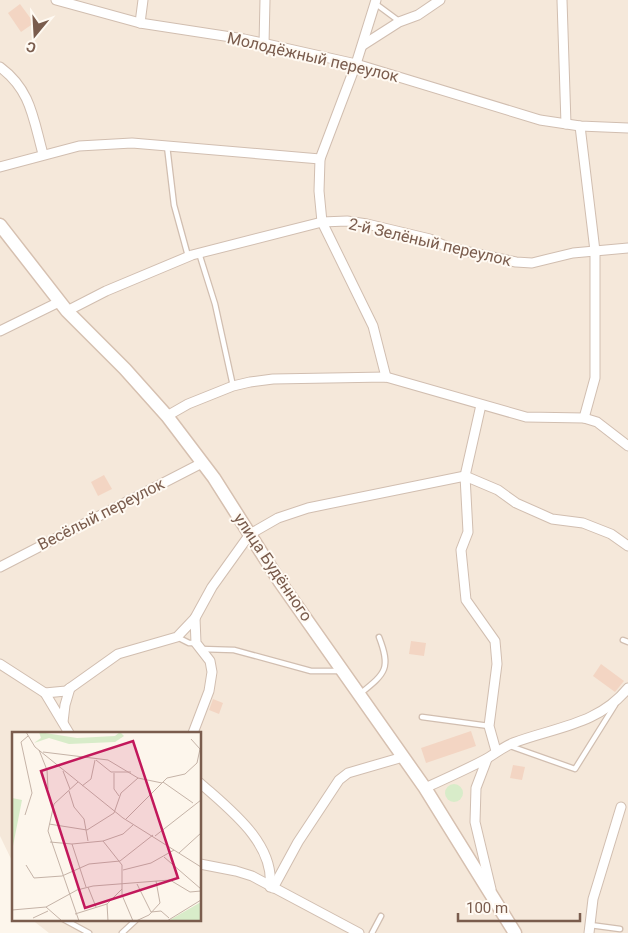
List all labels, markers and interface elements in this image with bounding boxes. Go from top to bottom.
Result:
north arrow [10,10,60,60]
street label: Молодёжный переулок [225,28,401,86]
text: С [24,38,38,56]
street label: 2-й Зелёный переулок [347,214,514,270]
street label: Весёлый переулок [35,474,168,554]
street label: улица Будённого [230,509,316,625]
inset map [12,732,201,920]
scale bar [458,890,580,922]
text: 100 m [466,899,508,917]

